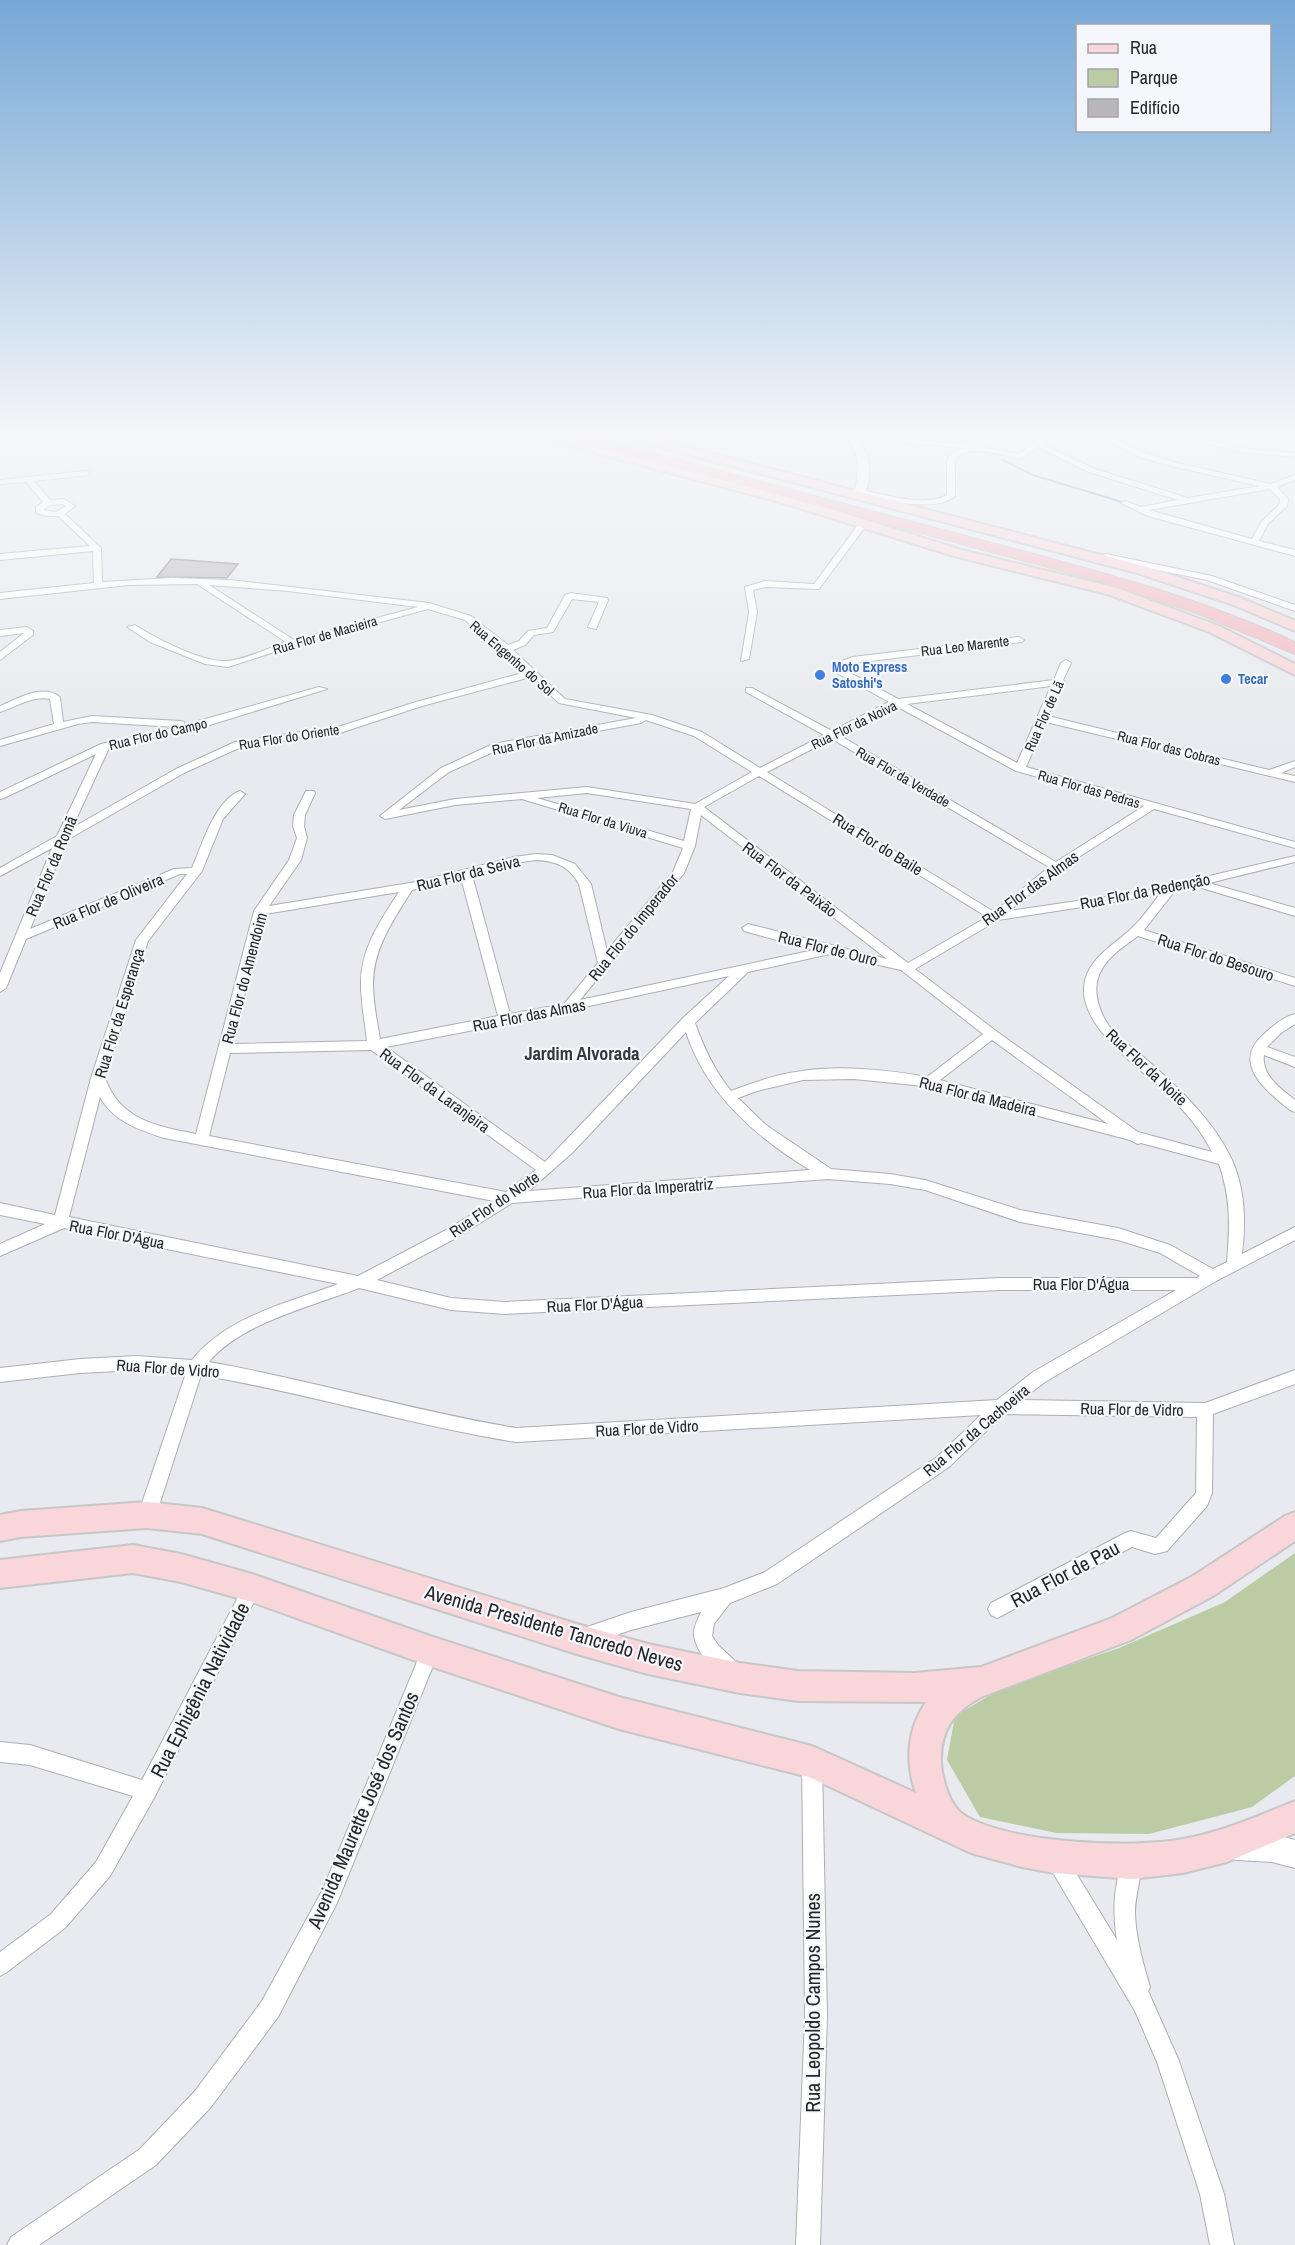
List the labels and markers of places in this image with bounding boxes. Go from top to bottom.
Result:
place label: Moto Express Satoshi's [832,658,907,692]
marker: Moto Express Satoshi's [813,668,827,682]
place label: Tecar [1238,670,1268,688]
marker: Tecar [1219,672,1233,686]

